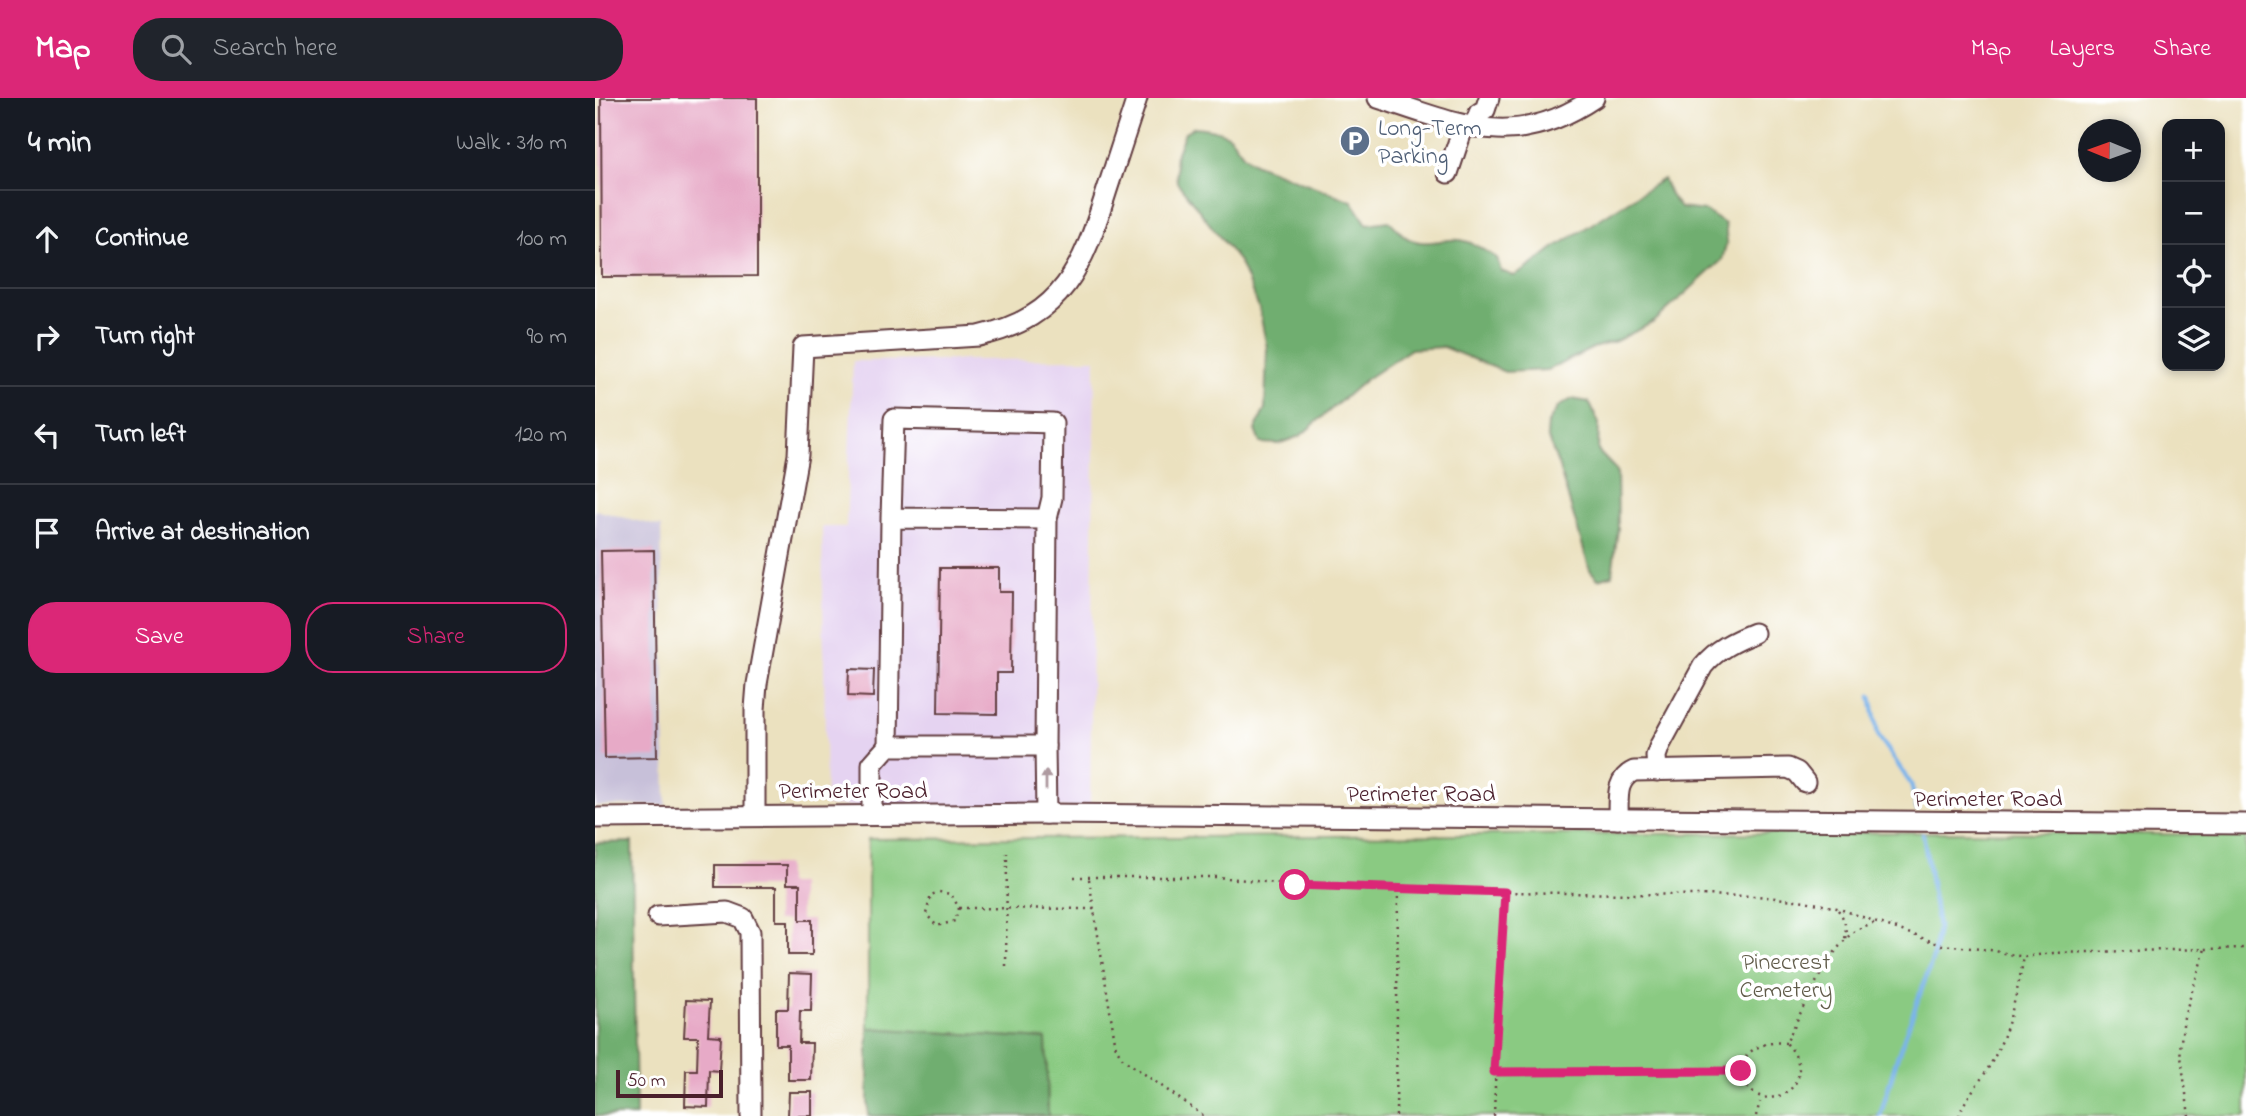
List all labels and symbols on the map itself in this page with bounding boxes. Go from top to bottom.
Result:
place label: Long-Term Parking [1378,112,1482,175]
north arrow [2078,119,2141,182]
parking icon: Long-Term Parking [1338,124,1372,158]
one-way arrow [1040,769,1052,791]
street label: Perimeter Road [779,775,928,810]
street label: Perimeter Road [1347,778,1496,813]
street label: Perimeter Road [1914,783,2063,818]
route start [1279,869,1310,900]
park label: Pinecrest Cemetery [1740,946,1832,1010]
route end [1725,1055,1756,1086]
scale bar [616,1067,723,1099]

